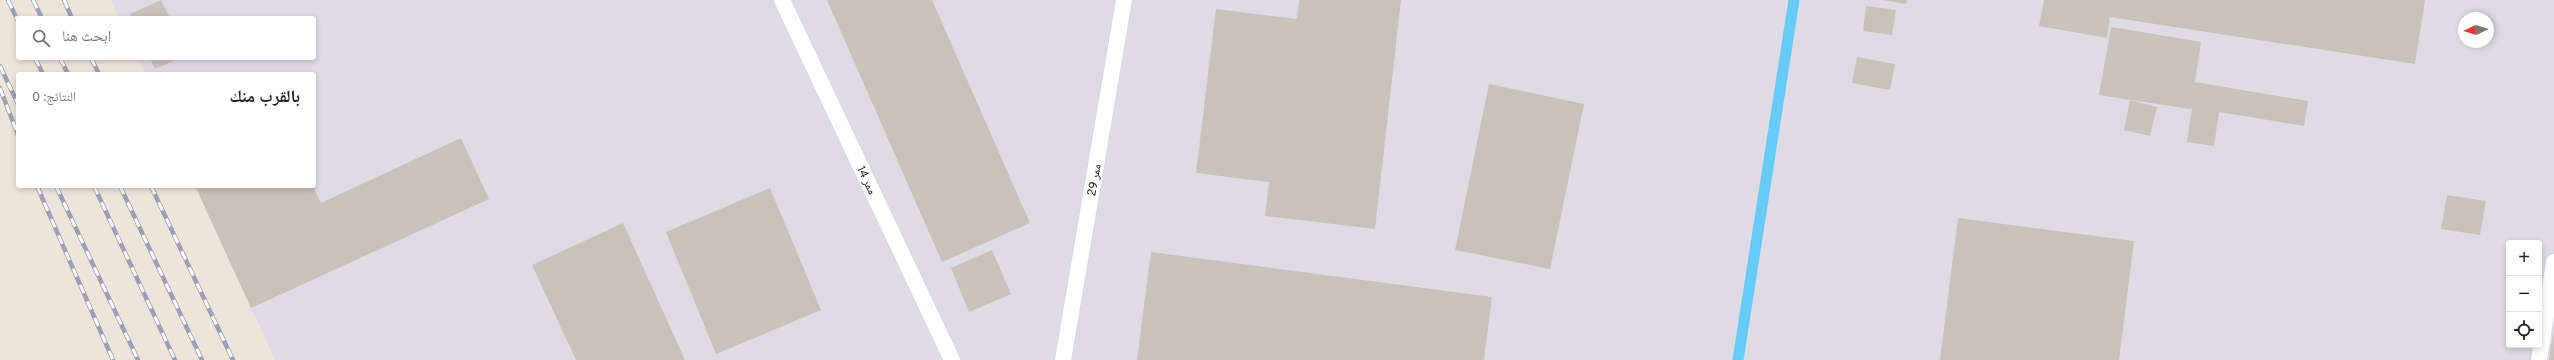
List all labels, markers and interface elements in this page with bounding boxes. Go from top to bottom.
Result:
north arrow [2458,12,2494,48]
search box [16,16,316,60]
icon: search [30,27,52,49]
text: ابحث هنا [62,28,111,47]
text: بالقرب منك [229,87,300,109]
text: النتائج: 0 [32,90,76,106]
street label: ممر 29 [1084,163,1106,198]
street label: ممر 14 [853,164,880,197]
map controls [2506,240,2542,348]
button: + [2506,240,2542,276]
button: − [2506,276,2542,312]
button: locate [2506,312,2542,348]

